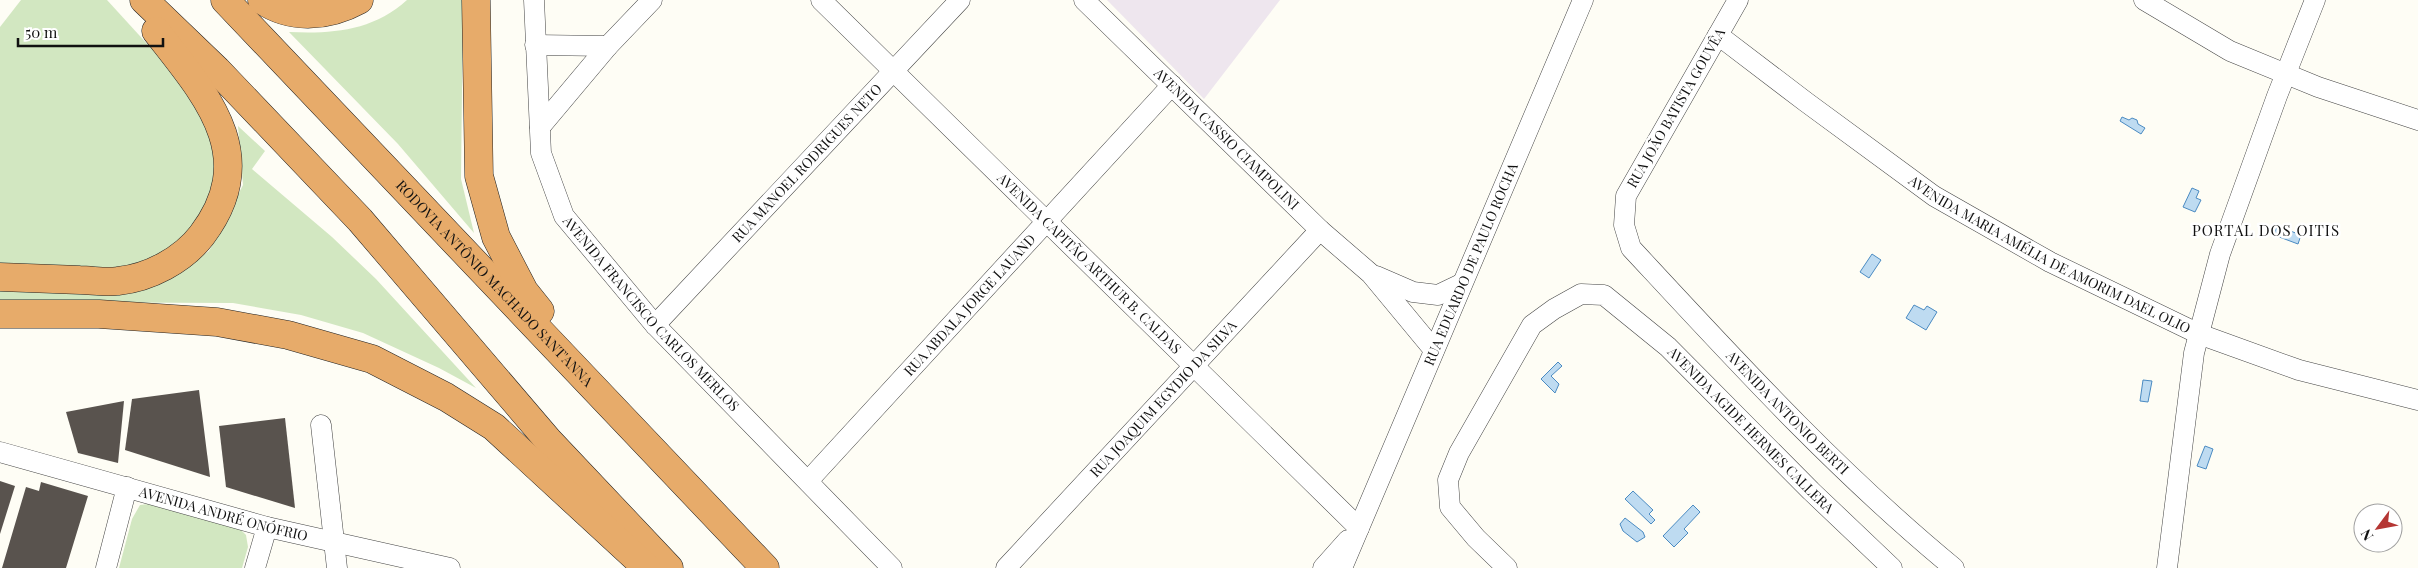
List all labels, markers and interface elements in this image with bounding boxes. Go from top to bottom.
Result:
scale bar [18,15,162,47]
text: 50 m [25,22,58,42]
street label: RUA JOÃO BATISTA GOUVÊA [1622,24,1729,191]
street label: AVENIDA CASSIO CIAMPOLINI [1149,63,1304,214]
street label: RUA MANOEL RODRIGUES NETO [727,79,886,246]
street label: RUA EDUARDO DE PAULO ROCHA [1419,160,1522,368]
street label: AVENIDA CAPITÃO ARTHUR B. CALDAS [993,168,1186,358]
street label: AVENIDA MARIA AMÉLIA DE AMORIM DAEL OLIO [1904,170,2194,337]
street label: RODOVIA ANTÔNIO MACHADO SANT'ANNA [392,176,598,391]
street label: AVENIDA FRANCISCO CARLOS MERLOS [558,211,744,415]
district label: PORTAL DOS OITIS [2192,220,2340,240]
street label: RUA ABDALA JORGE LAUAND [899,230,1039,380]
street label: RUA JOAQUIM EGYDIO DA SILVA [1085,316,1241,481]
street label: AVENIDA AGIDE HERMES CALLERA [1663,341,1839,517]
street label: AVENIDA ANTONIO BERTI [1722,345,1853,479]
street label: AVENIDA ANDRÉ ONÓFRIO [136,481,310,545]
north arrow [2353,503,2403,553]
text: N [2356,526,2377,544]

